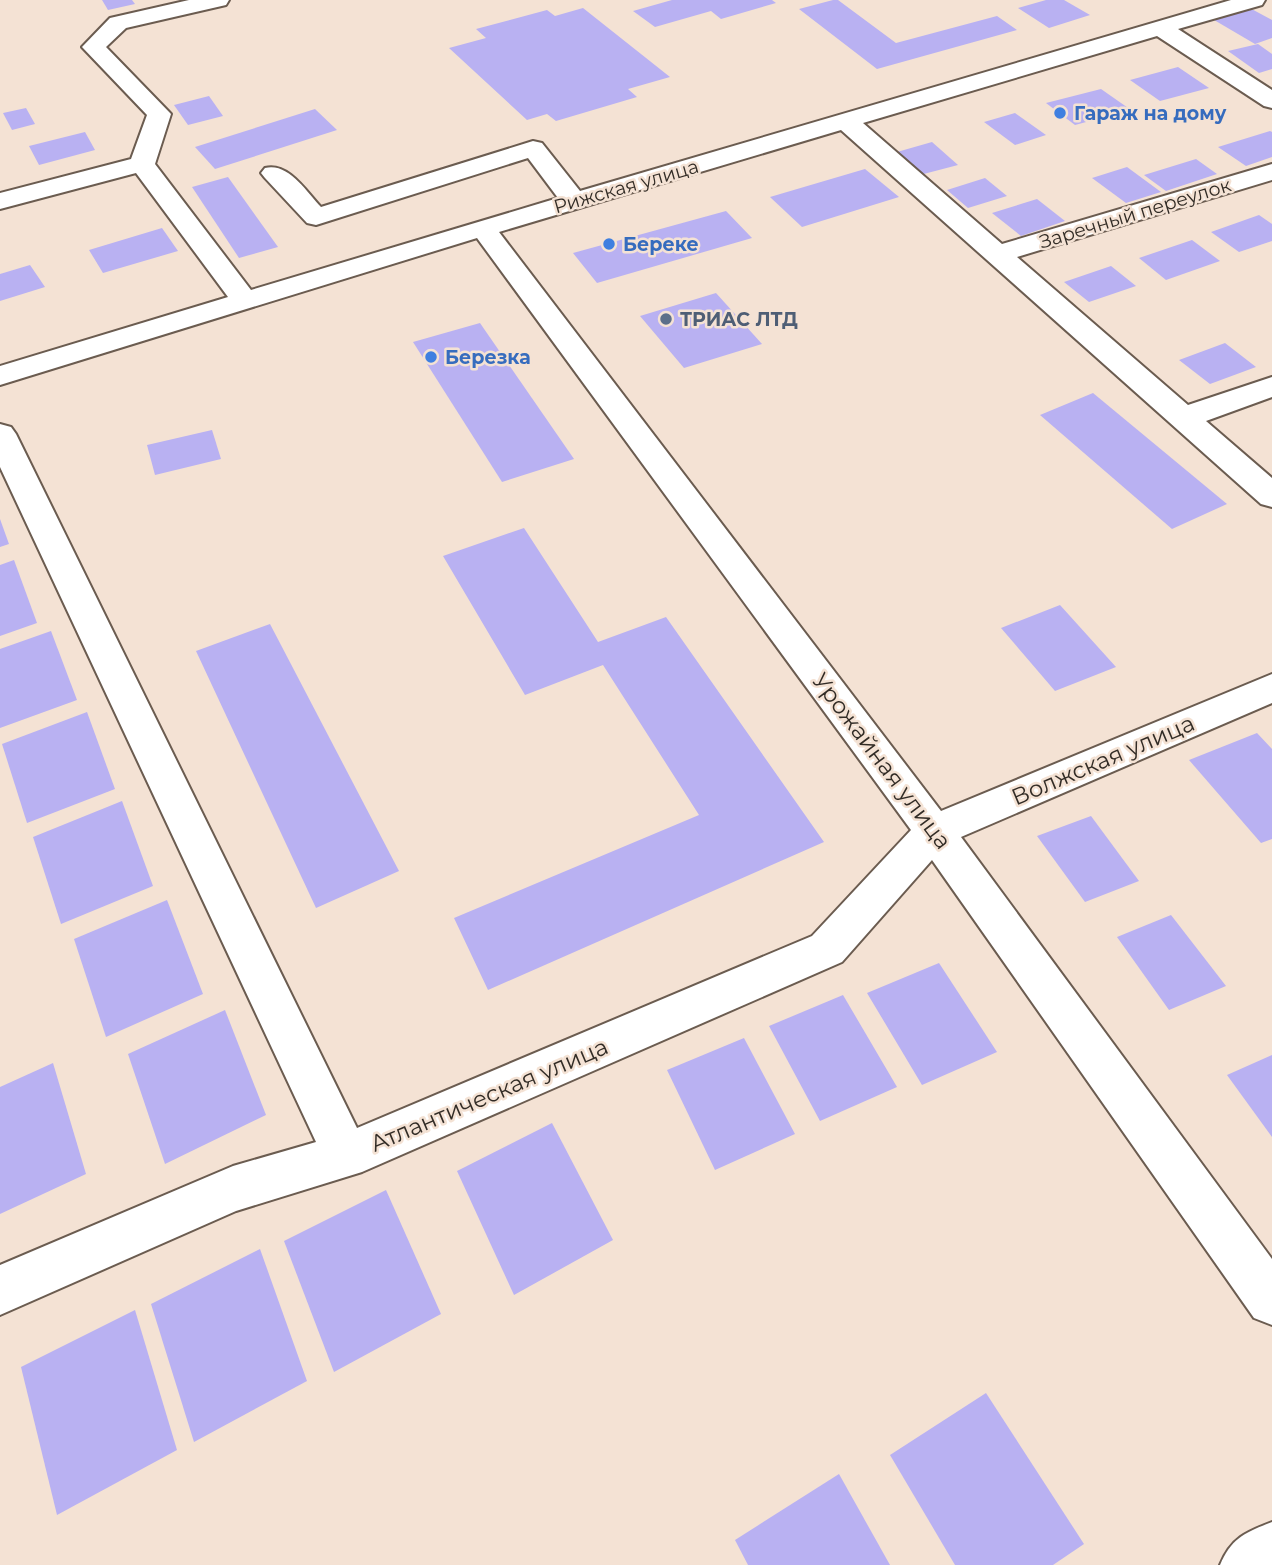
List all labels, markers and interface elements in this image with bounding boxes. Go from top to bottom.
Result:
place label: Гараж на дому [1074,102,1227,125]
marker: Гараж на дому [1052,105,1068,121]
street label: Рижская улица [551,155,701,218]
street label: Заречный переулок [1037,173,1234,254]
place label: Береке [623,233,699,256]
marker: Береке [601,236,617,252]
place label: ТРИАС ЛТД [680,308,798,331]
marker: ТРИАС ЛТД [658,311,674,327]
place label: Березка [445,346,531,369]
marker: Березка [423,349,439,365]
street label: Урожайная улица [807,667,957,855]
street label: Волжская улица [1007,709,1199,811]
street label: Атлантическая улица [366,1032,612,1158]

